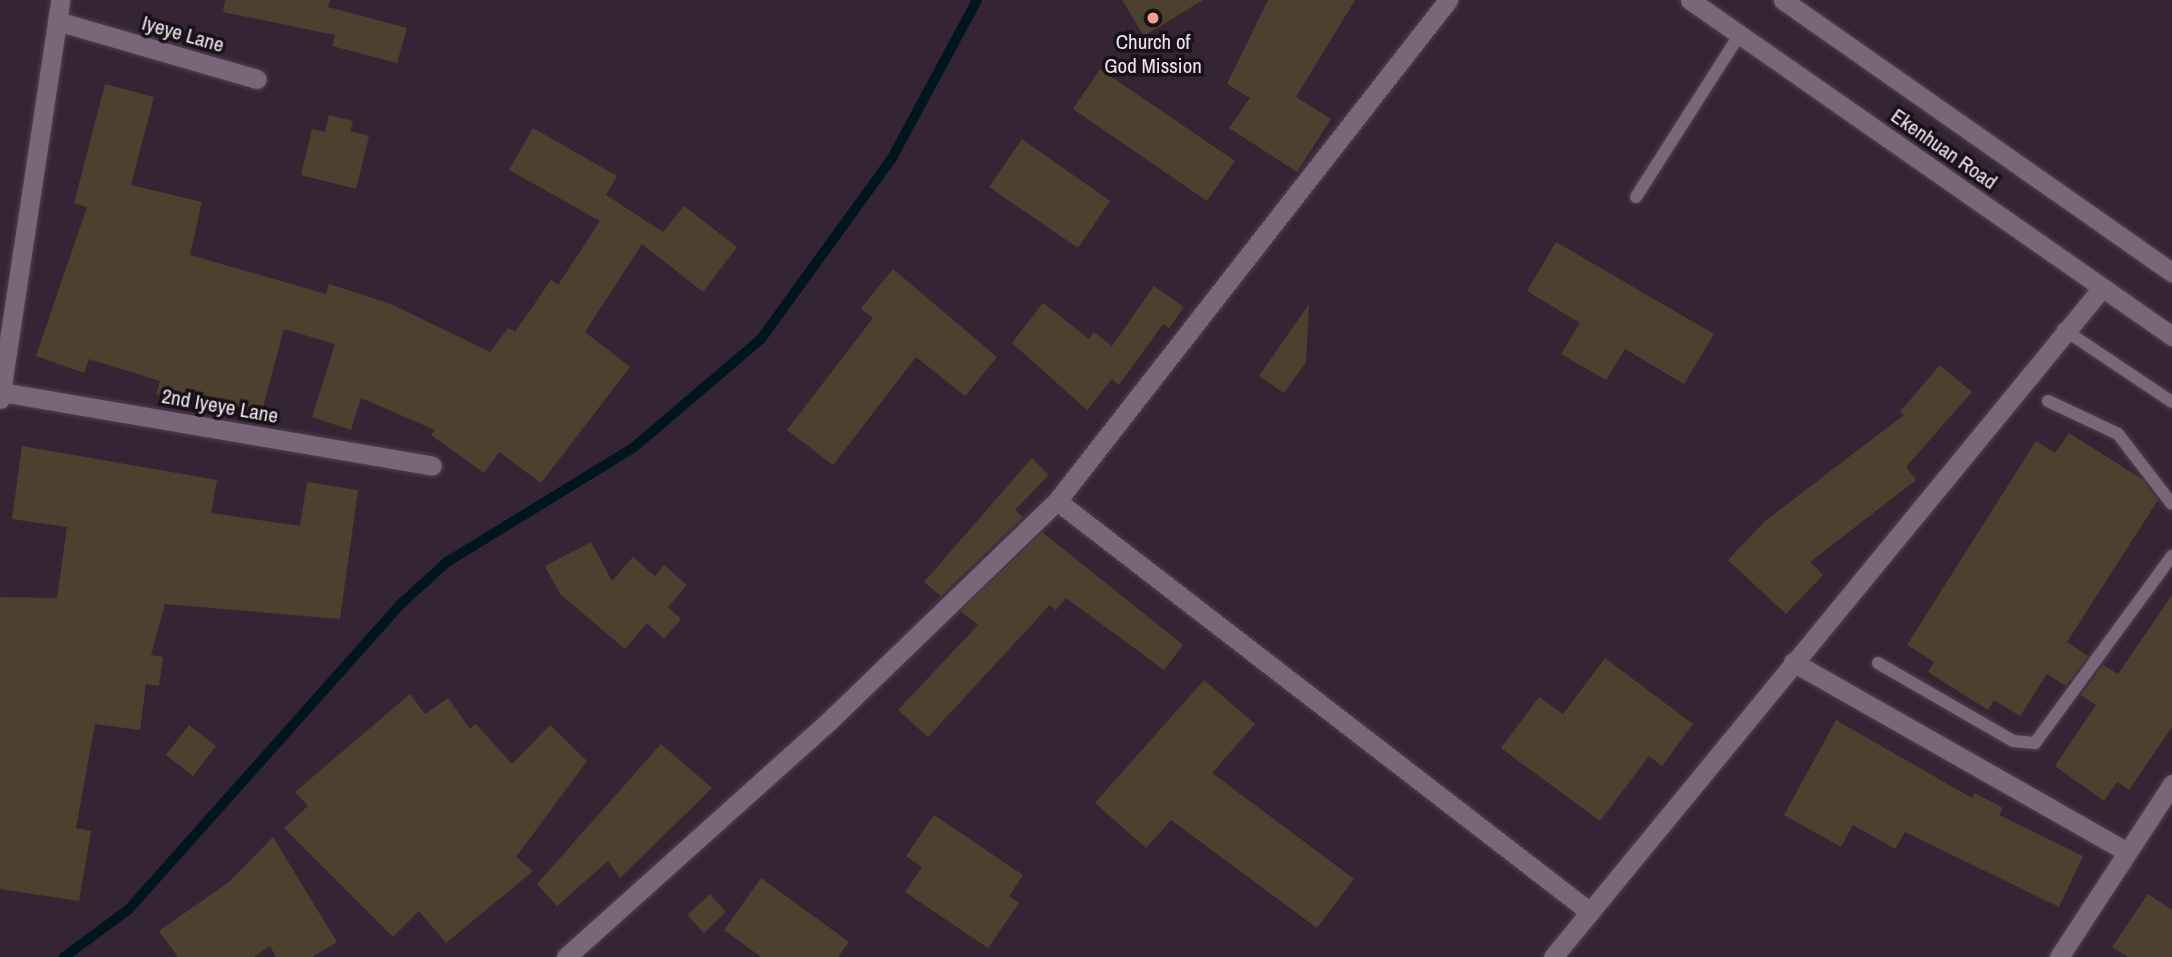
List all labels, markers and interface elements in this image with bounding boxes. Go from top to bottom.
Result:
street label: Iyeye Lane [139,10,227,58]
marker: Church of God Mission [1145,10,1161,26]
place label: Church of God Mission [1104,29,1202,79]
street label: Ekenhuan Road [1886,103,2002,195]
street label: 2nd Iyeye Lane [160,383,280,429]

